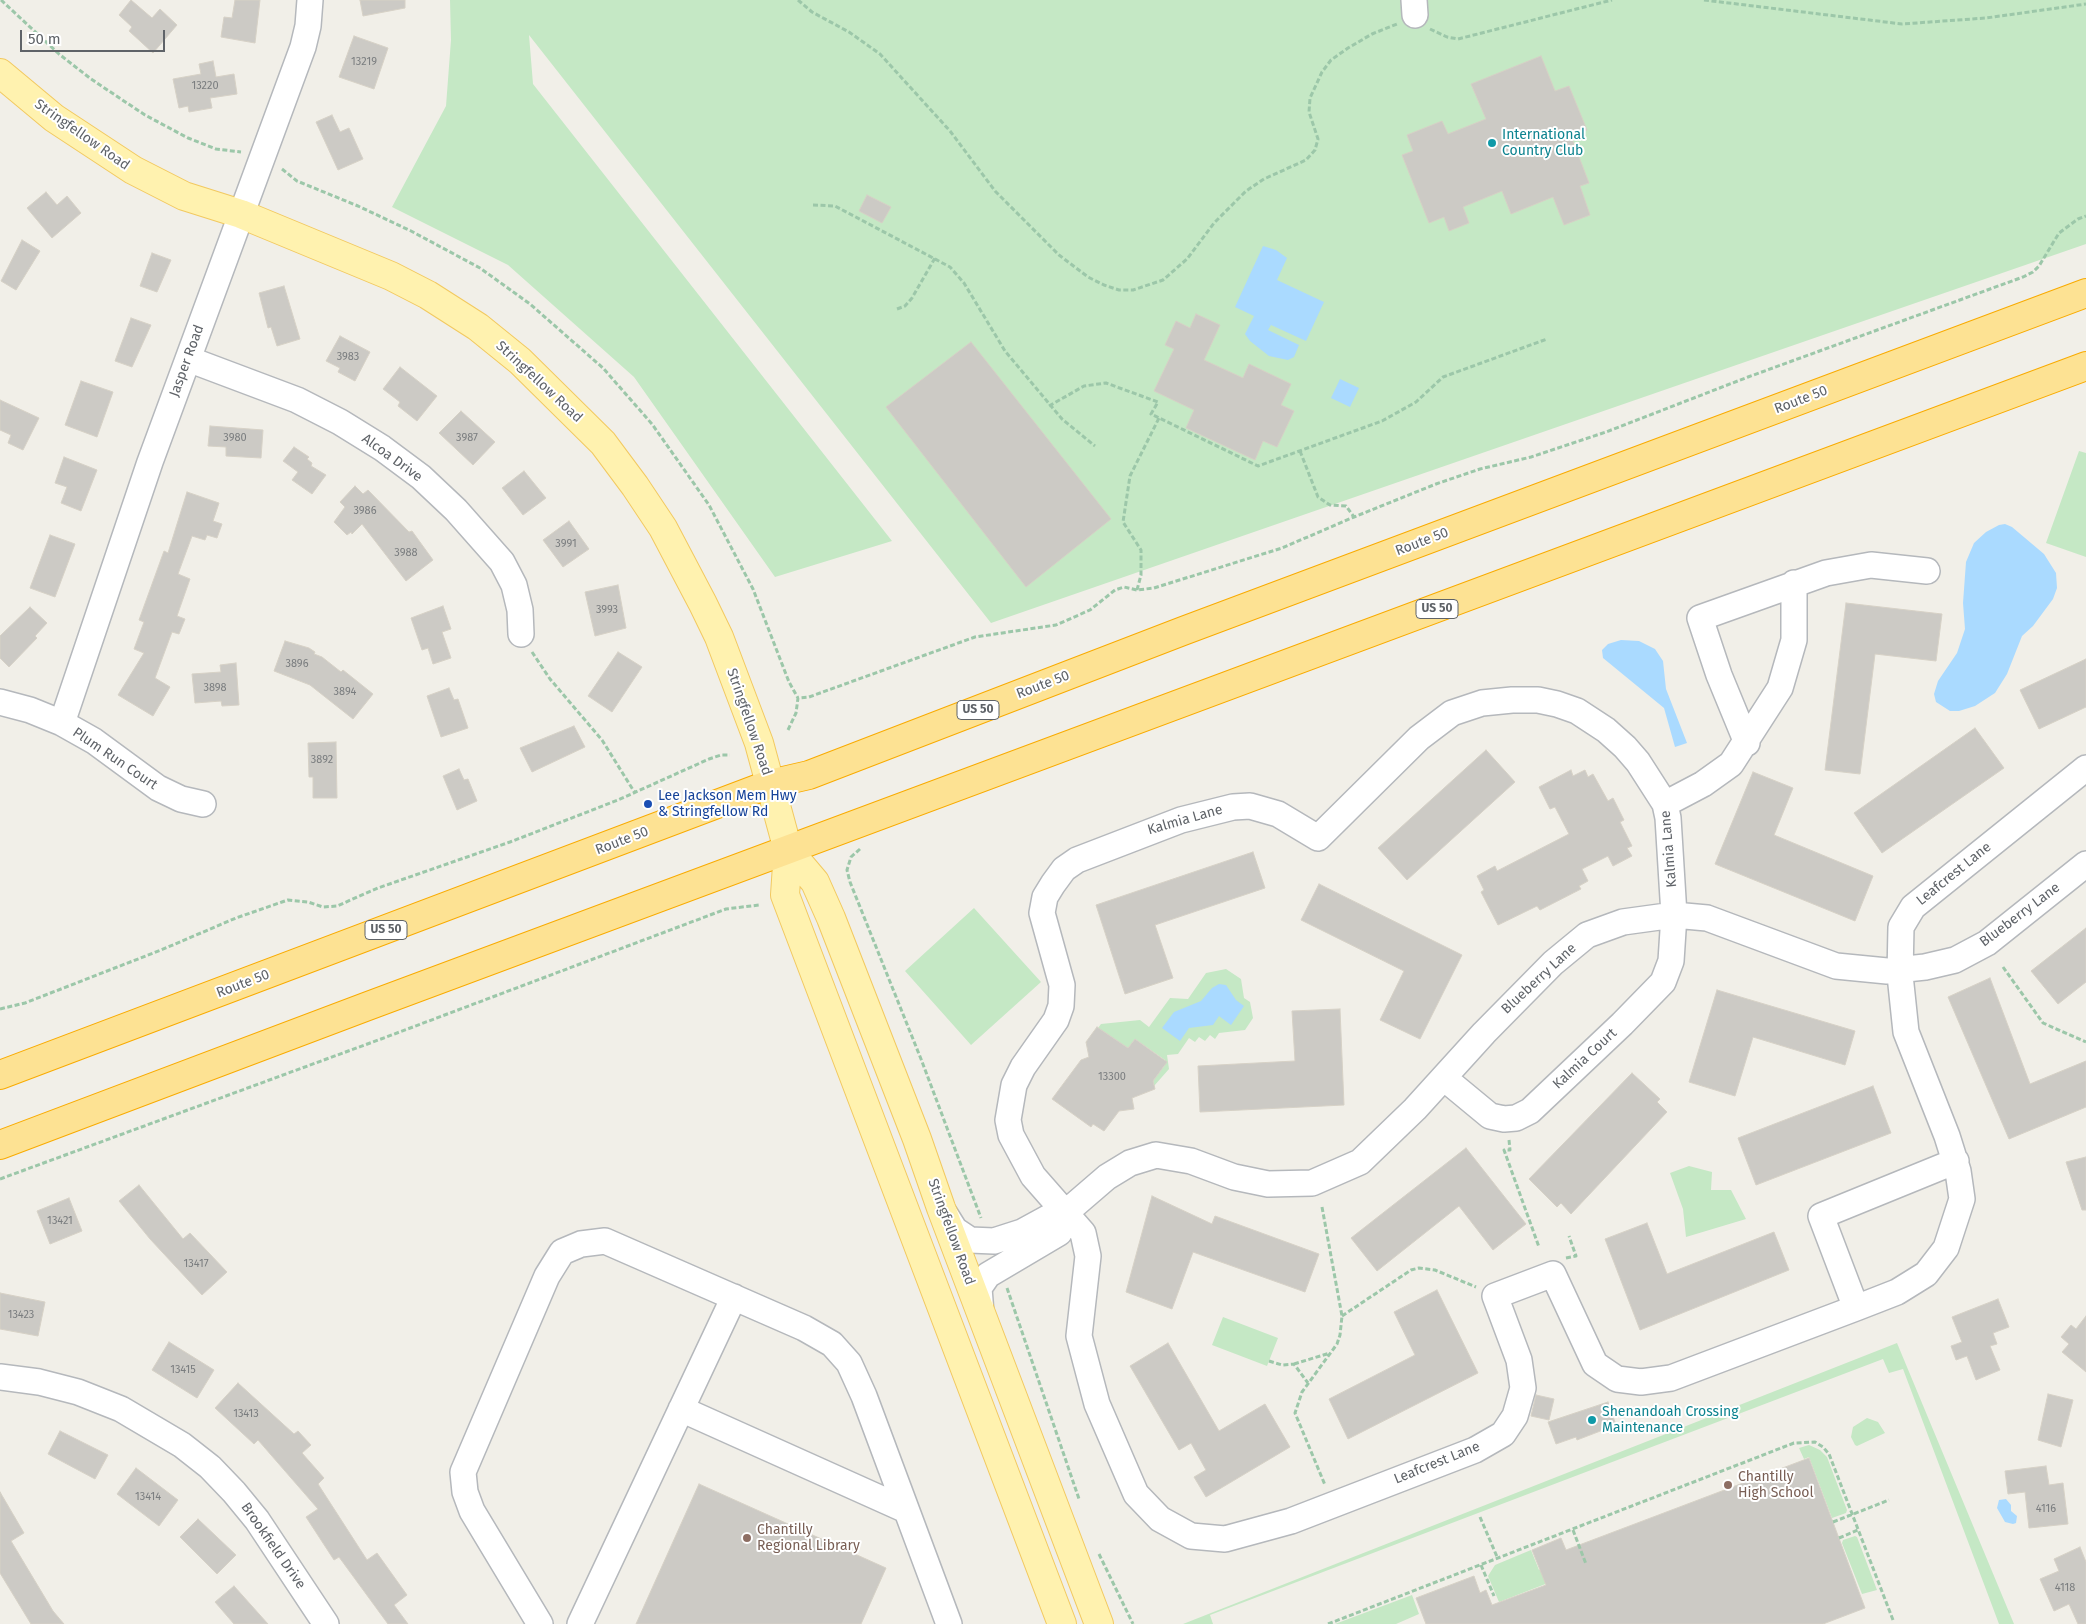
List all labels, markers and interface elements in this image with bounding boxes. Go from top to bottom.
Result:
scale bar [22,20,168,52]
text: 50 m [28,30,61,48]
house number: 13219 [351,55,377,69]
house number: 13220 [191,79,219,93]
street label: Stringfellow Road [31,96,133,174]
place label: International Country Club [1502,127,1585,160]
marker: International Country Club [1486,137,1498,149]
street label: Jasper Road [166,323,208,399]
street label: Stringfellow Road [492,338,586,426]
house number: 3983 [337,350,359,364]
street label: Route 50 [1772,382,1830,418]
street label: Alcoa Drive [358,430,426,486]
house number: 3980 [223,431,247,445]
house number: 3987 [456,431,478,445]
house number: 3986 [353,504,377,518]
street label: Route 50 [1393,524,1451,560]
house number: 3991 [555,537,577,551]
house number: 3988 [394,546,418,560]
road number: US 50 [1416,600,1458,618]
house number: 3993 [596,603,618,617]
house number: 3896 [285,657,309,671]
street label: Stringfellow Road [723,666,775,778]
street label: Route 50 [1014,667,1072,703]
house number: 3898 [203,681,227,695]
house number: 3894 [334,685,356,699]
road number: US 50 [957,700,999,720]
street label: Plum Run Court [69,724,161,794]
house number: 3892 [311,753,333,767]
place label: Lee Jackson Mem Hwy & Stringfellow Rd [658,788,797,820]
marker: Lee Jackson Mem Hwy & Stringfellow Rd [642,798,654,810]
street label: Kalmia Lane [1146,801,1224,839]
street label: Kalmia Lane [1657,810,1681,888]
street label: Route 50 [593,823,651,859]
street label: Leafcrest Lane [1913,839,1995,909]
street label: Blueberry Lane [1977,879,2063,951]
road number: US 50 [365,920,407,940]
street label: Blueberry Lane [1498,940,1580,1018]
street label: Route 50 [214,966,272,1002]
street label: Kalmia Court [1550,1025,1620,1093]
house number: 13300 [1098,1070,1126,1084]
street label: Stringfellow Road [924,1176,978,1288]
house number: 13421 [47,1214,73,1228]
house number: 13417 [183,1257,209,1271]
house number: 13423 [8,1308,34,1322]
house number: 13415 [170,1363,196,1377]
place label: Shenandoah Crossing Maintenance [1602,1404,1739,1436]
house number: 13413 [233,1407,259,1421]
marker: Shenandoah Crossing Maintenance [1586,1414,1598,1426]
street label: Leafcrest Lane [1392,1438,1482,1488]
place label: Chantilly High School [1738,1469,1814,1501]
marker: Chantilly High School [1722,1479,1734,1491]
house number: 13414 [135,1490,161,1504]
street label: Brookfield Drive [237,1500,309,1592]
house number: 4116 [2036,1502,2056,1516]
place label: Chantilly Regional Library [757,1522,860,1554]
marker: Chantilly Regional Library [741,1532,753,1544]
house number: 4118 [2055,1581,2075,1595]

